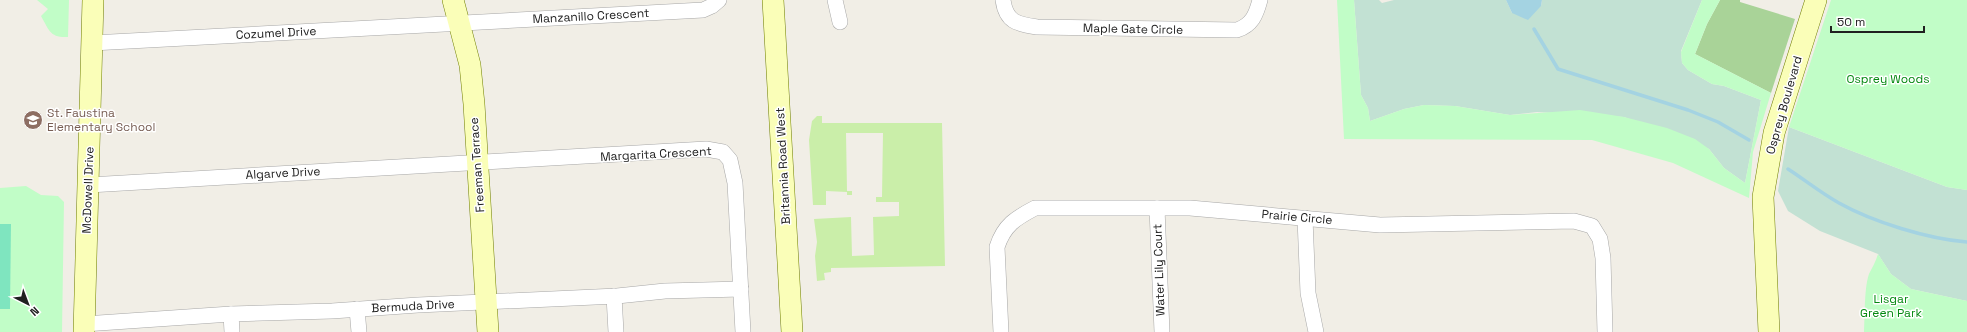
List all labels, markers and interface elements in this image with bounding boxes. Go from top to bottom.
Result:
street label: Manzanillo Crescent [532,5,650,27]
scale bar [1831,8,1924,34]
text: 50 m [1837,14,1865,30]
street label: Maple Gate Circle [1083,20,1183,38]
street label: Cozumel Drive [235,23,317,43]
street label: Osprey Boulevard [1762,54,1806,156]
park label: Osprey Woods [1846,71,1930,87]
place label: St. Faustina Elementary School [47,105,155,135]
street label: Britannia Road West [772,107,794,225]
school or university icon: St. Faustina Elementary School [22,109,44,131]
street label: Freeman Terrace [466,117,488,213]
street label: Margarita Crescent [600,143,712,165]
street label: McDowell Drive [78,146,98,234]
street label: Algarve Drive [245,163,321,183]
street label: Prairie Circle [1261,206,1333,228]
street label: Water Lily Court [1149,224,1169,316]
north arrow [8,284,48,324]
park label: Lisgar Green Park [1860,291,1922,321]
street label: Bermuda Drive [371,296,455,316]
text: N [27,304,42,319]

